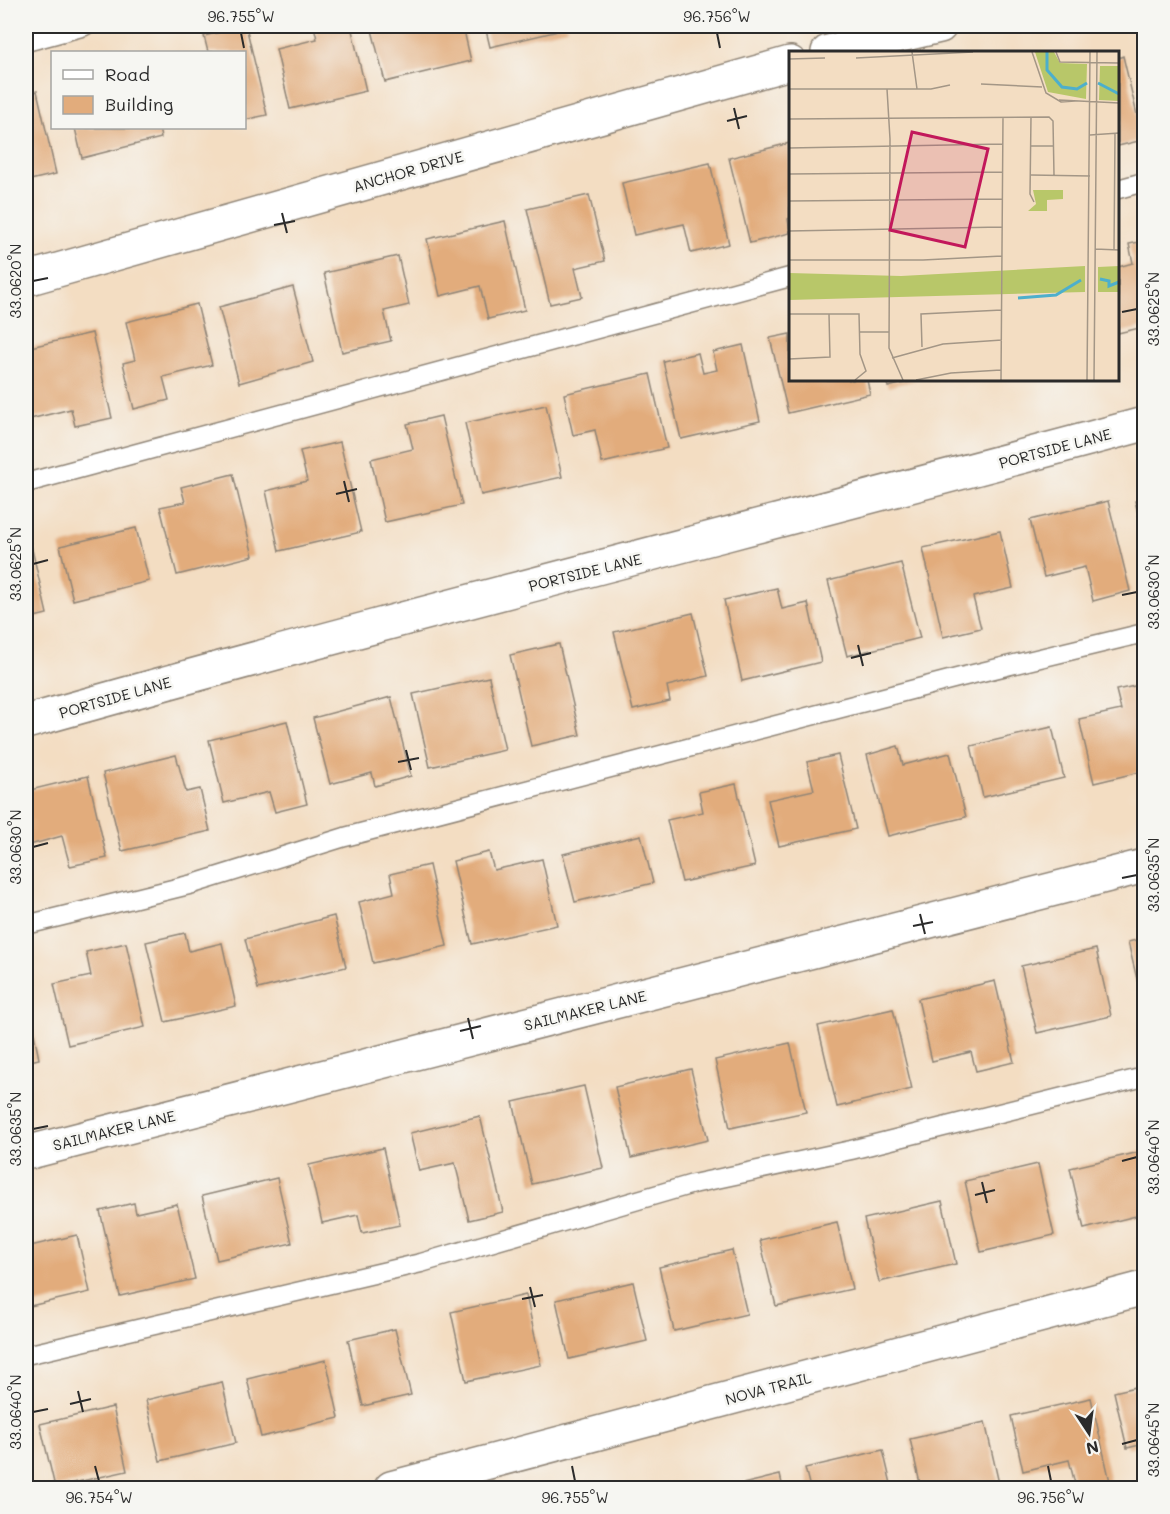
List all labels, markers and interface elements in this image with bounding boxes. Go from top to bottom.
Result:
text: 96.755°W [207,6,275,26]
text: 96.756°W [683,6,751,26]
legend [51,51,246,129]
inset map [789,51,1119,381]
text: Road [105,62,150,86]
text: Building [105,92,173,116]
street label: ANCHOR DRIVE [351,146,466,196]
text: 33.0620°N [5,244,25,318]
text: 33.0625°N [1143,272,1163,346]
street label: PORTSIDE LANE [997,423,1114,473]
text: 33.0625°N [5,527,25,601]
street label: PORTSIDE LANE [526,548,644,596]
text: 33.0630°N [1143,554,1163,630]
street label: PORTSIDE LANE [57,671,174,723]
text: 33.0630°N [5,809,25,885]
text: 33.0635°N [1143,838,1163,912]
street label: SAILMAKER LANE [522,985,649,1035]
text: 33.0635°N [5,1092,25,1166]
street label: SAILMAKER LANE [51,1105,178,1155]
text: 33.0640°N [1143,1119,1163,1195]
street label: NOVA TRAIL [723,1367,813,1409]
text: 33.0640°N [5,1374,25,1450]
north arrow [1059,1403,1119,1463]
text: 33.0645°N [1143,1403,1163,1477]
text: N [1084,1437,1101,1460]
text: 96.754°W [65,1487,133,1507]
text: 96.755°W [541,1487,609,1507]
text: 96.756°W [1017,1487,1085,1507]

